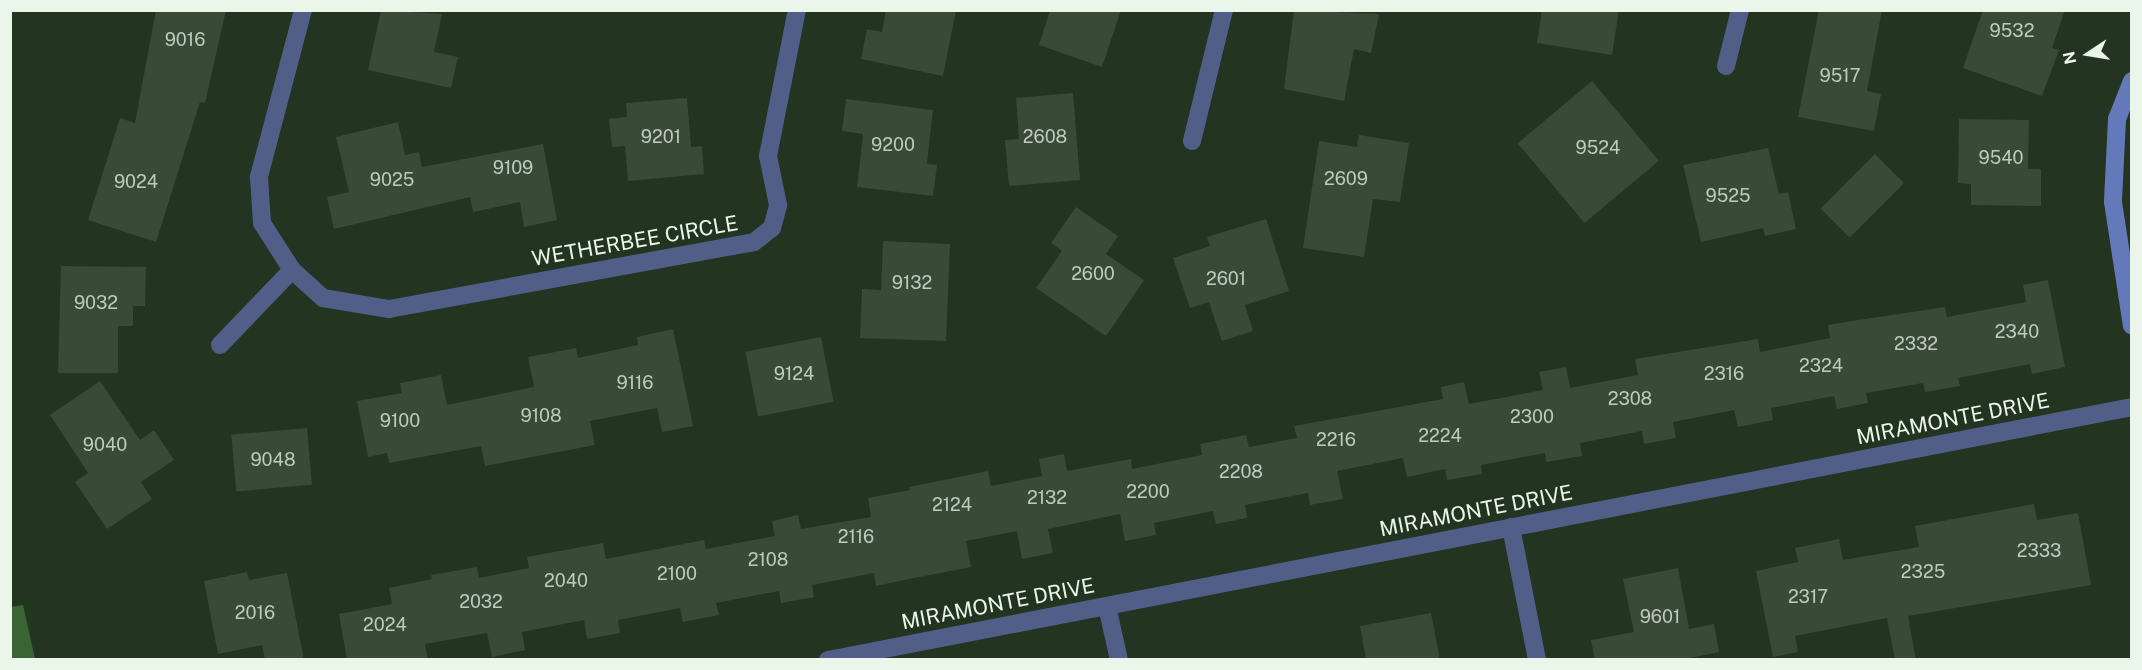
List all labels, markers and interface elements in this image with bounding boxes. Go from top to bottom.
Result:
house number: 9532 [1990,20,2034,42]
north arrow [2058,24,2118,84]
house number: 9016 [165,29,205,51]
text: N [2059,50,2080,66]
house number: 9517 [1820,65,1860,87]
house number: 9201 [641,126,681,148]
house number: 2608 [1023,126,1067,148]
house number: 9200 [871,134,915,156]
house number: 9524 [1576,137,1620,159]
house number: 9540 [1978,147,2024,169]
house number: 9109 [493,157,533,179]
house number: 2609 [1324,168,1368,190]
house number: 9025 [370,169,414,191]
house number: 9024 [114,171,158,193]
house number: 9525 [1705,185,1751,207]
street label: WETHERBEE CIRCLE [530,210,740,272]
house number: 2600 [1071,263,1115,285]
house number: 2601 [1206,268,1246,290]
house number: 9132 [892,272,932,294]
house number: 9032 [74,292,118,314]
house number: 2340 [1995,321,2039,343]
house number: 2332 [1894,333,1938,355]
house number: 2324 [1799,355,1843,377]
house number: 9124 [774,363,814,385]
house number: 2316 [1704,363,1744,385]
house number: 9116 [616,372,654,394]
house number: 2308 [1608,388,1652,410]
street label: MIRAMONTE DRIVE [1854,388,2052,450]
house number: 9108 [520,405,562,427]
house number: 2300 [1510,406,1554,428]
house number: 9100 [380,410,420,432]
house number: 2224 [1418,425,1462,447]
house number: 2216 [1316,429,1356,451]
house number: 9040 [83,434,127,456]
house number: 9048 [250,449,296,471]
house number: 2208 [1219,461,1263,483]
street label: MIRAMONTE DRIVE [1377,480,1575,542]
house number: 2200 [1126,481,1170,503]
house number: 2132 [1027,487,1067,509]
house number: 2124 [932,494,972,516]
house number: 2116 [838,526,874,548]
house number: 2333 [2017,540,2061,562]
house number: 2108 [748,549,788,571]
house number: 2325 [1901,561,1945,583]
house number: 2100 [657,563,697,585]
house number: 2040 [544,570,588,592]
street label: MIRAMONTE DRIVE [899,573,1097,635]
house number: 2317 [1788,586,1828,608]
house number: 2032 [459,591,503,613]
house number: 2016 [235,602,275,624]
house number: 9601 [1640,606,1680,628]
house number: 2024 [363,614,407,636]

